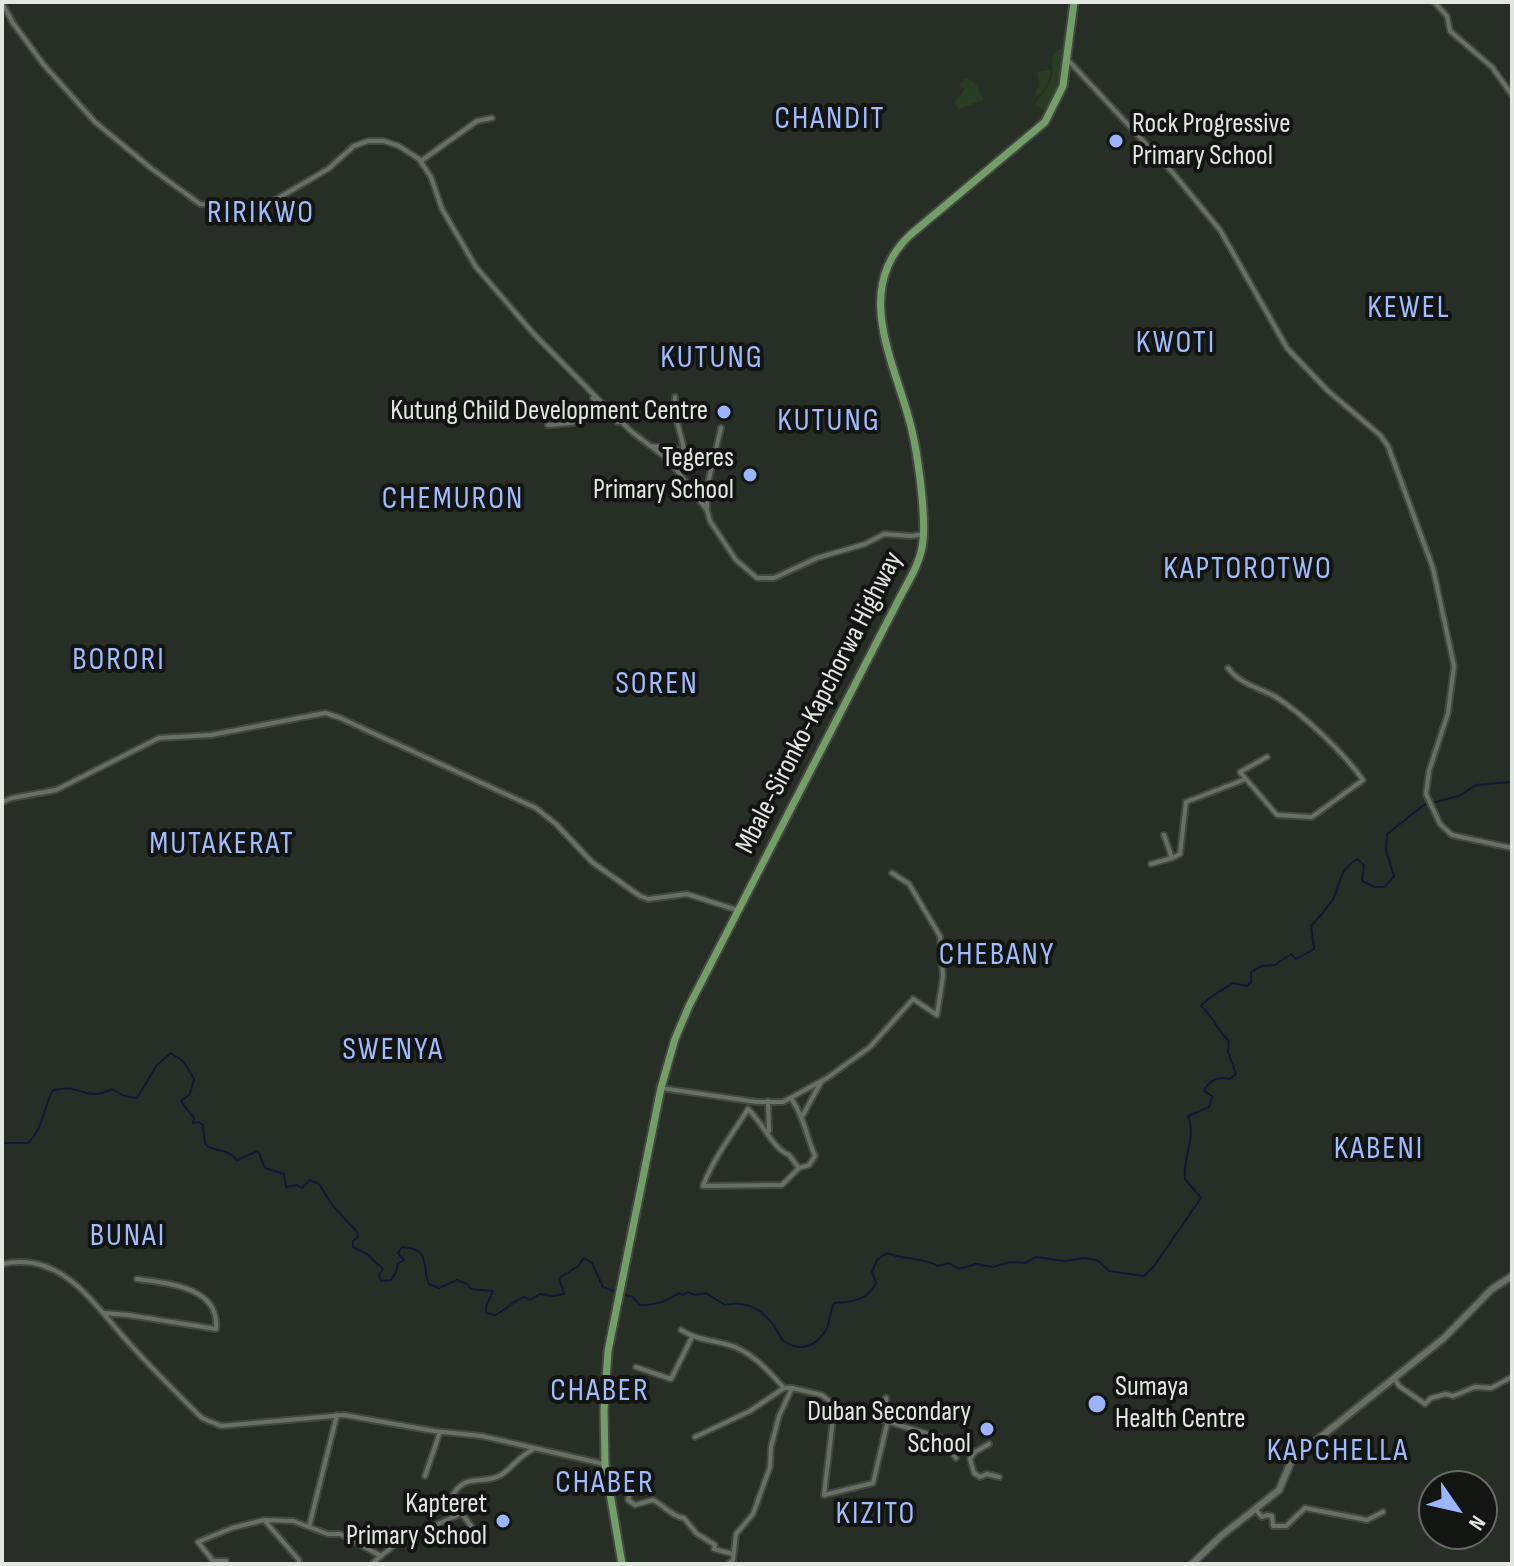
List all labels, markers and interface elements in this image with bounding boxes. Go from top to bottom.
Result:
district label: CHANDIT [775,101,885,139]
place label: Rock Progressive Primary School [1132,108,1290,174]
marker: Rock Progressive Primary School [1107,132,1125,150]
district label: RIRIKWO [207,195,315,233]
district label: KEWEL [1367,290,1451,328]
district label: KWOTI [1136,325,1216,363]
district label: KUTUNG [660,340,764,378]
place label: Kutung Child Development Centre [390,395,708,429]
marker: Kutung Child Development Centre [715,403,733,421]
district label: KUTUNG [777,403,881,441]
place label: Tegeres Primary School [593,442,734,508]
marker: Tegeres Primary School [741,466,759,484]
district label: CHEMURON [382,481,524,519]
street label: Mbale-Sironko-Kapchorwa Highway [729,547,911,859]
district label: KAPTOROTWO [1163,551,1333,589]
district label: BORORI [72,642,166,680]
district label: SOREN [615,666,699,704]
district label: MUTAKERAT [149,826,295,864]
district label: CHEBANY [939,937,1055,975]
district label: SWENYA [342,1032,444,1070]
district label: KABENI [1334,1131,1424,1169]
district label: BUNAI [90,1218,166,1256]
place label: Sumaya Health Centre [1115,1371,1246,1437]
district label: CHABER [550,1373,650,1411]
marker: Sumaya Health Centre [1086,1393,1108,1415]
place label: Duban Secondary School [807,1396,971,1462]
marker: Duban Secondary School [978,1420,996,1438]
district label: KAPCHELLA [1267,1433,1409,1471]
district label: CHABER [555,1465,655,1503]
north arrow [1418,1470,1498,1550]
place label: Kapteret Primary School [346,1488,487,1554]
district label: KIZITO [836,1496,916,1534]
text: N [1462,1510,1491,1535]
marker: Kapteret Primary School [494,1512,512,1530]

